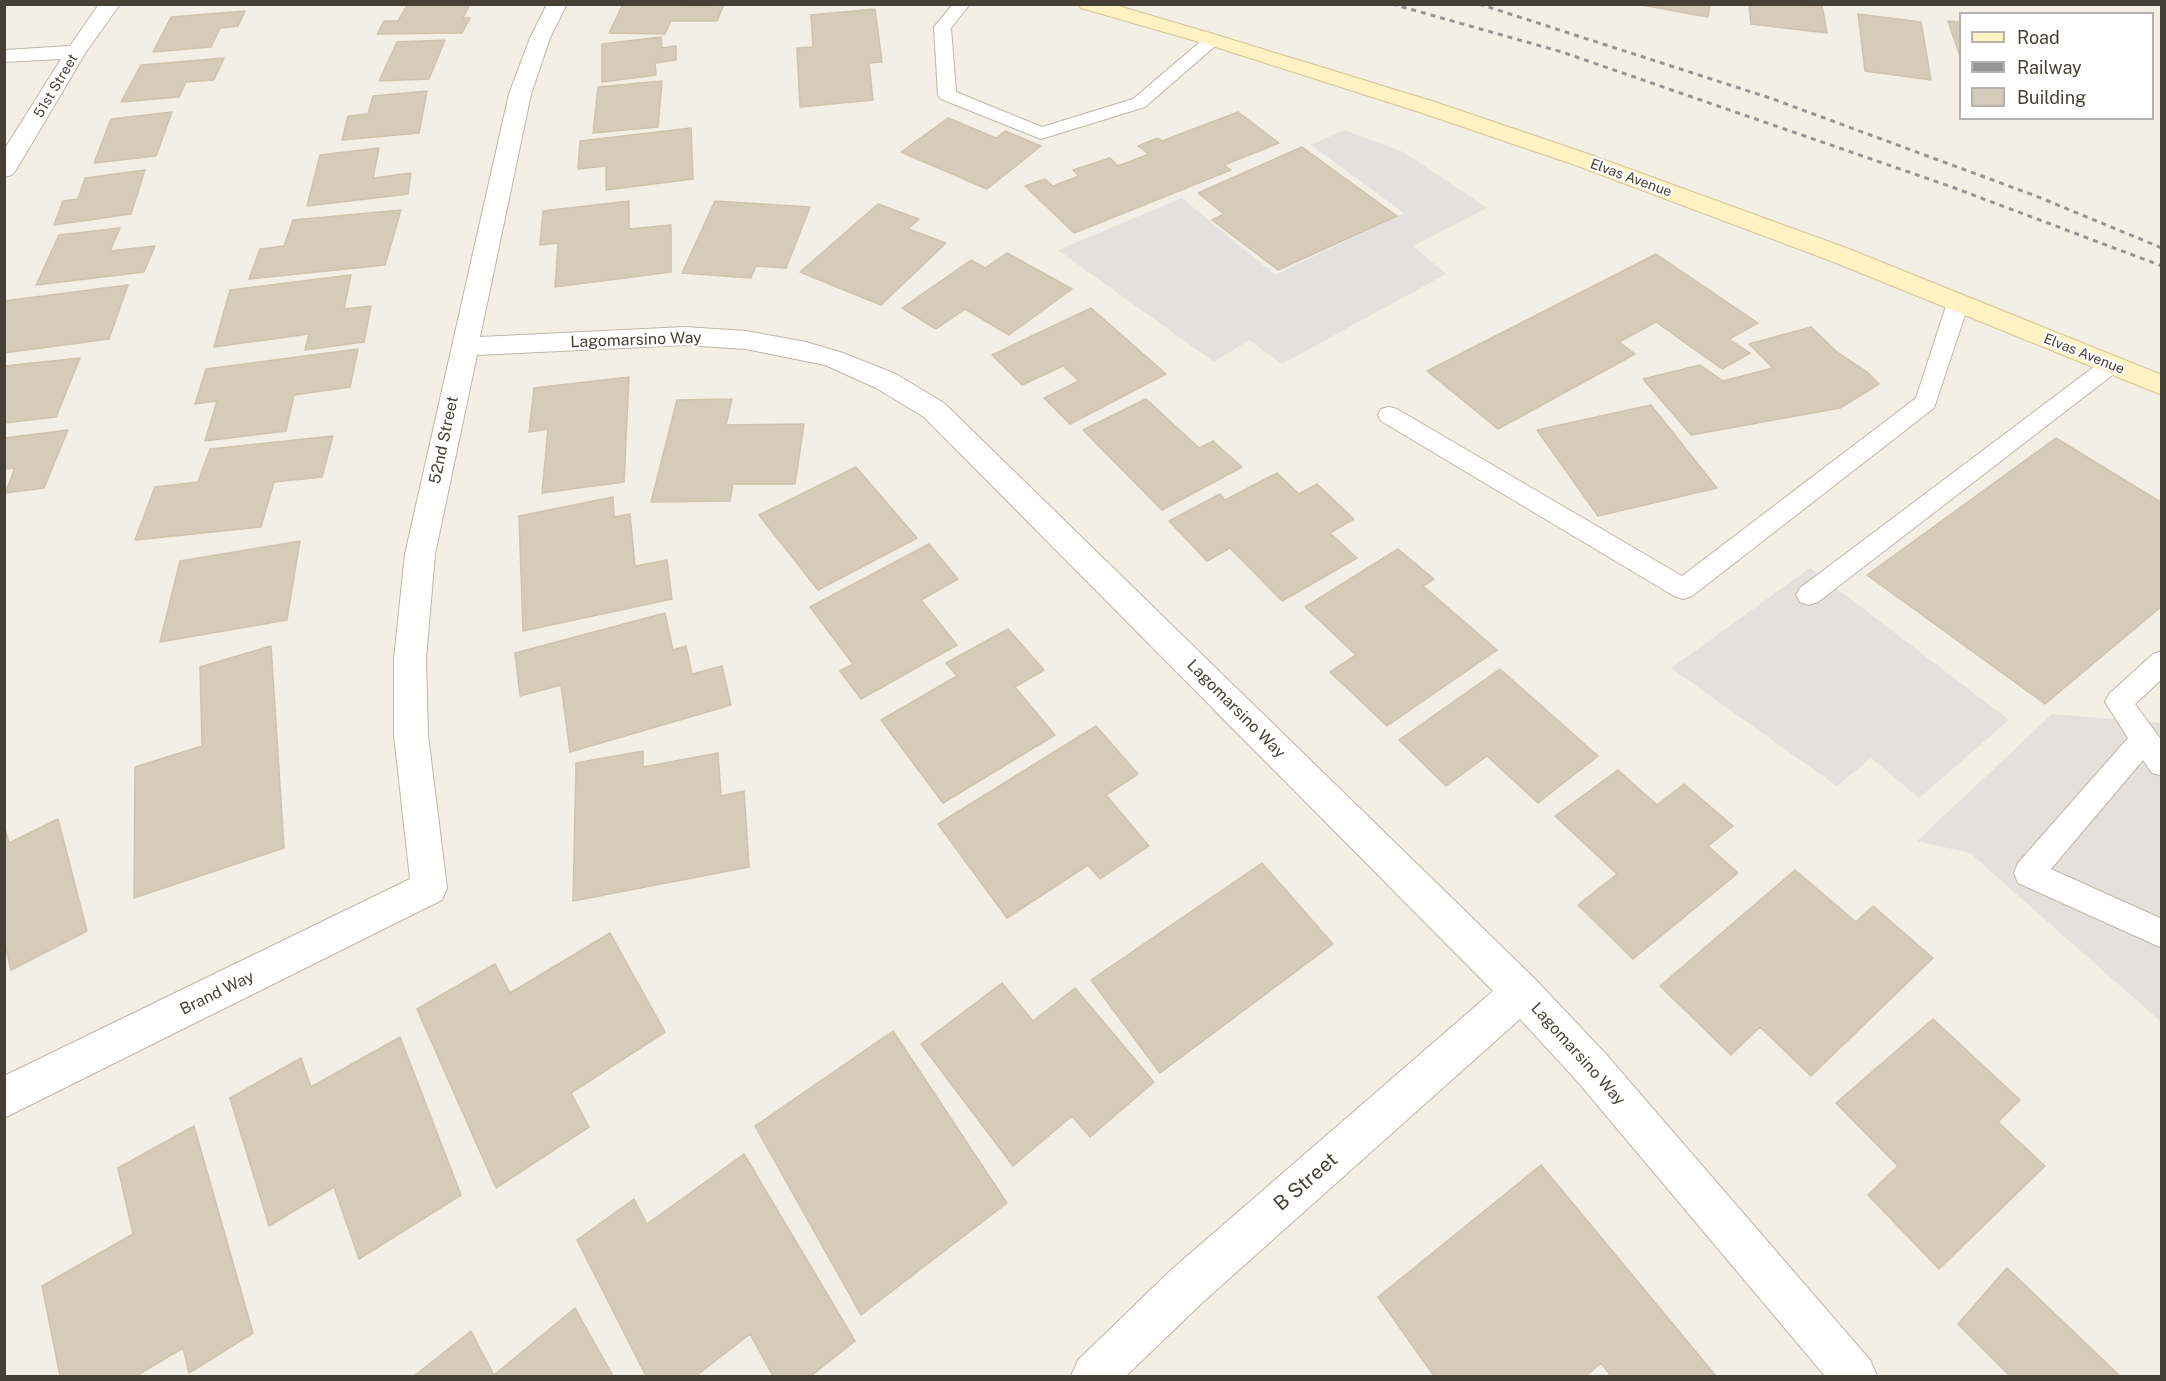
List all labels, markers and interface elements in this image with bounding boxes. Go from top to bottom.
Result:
legend [1959,12,2154,120]
text: Road [2017,27,2060,48]
street label: 51st Street [30,51,82,121]
text: Railway [2017,57,2082,78]
text: Building [2017,87,2086,108]
street label: Elvas Avenue [1588,155,1674,201]
street label: Lagomarsino Way [570,328,702,352]
street label: Elvas Avenue [2041,330,2127,378]
street label: 52nd Street [425,394,463,486]
street label: Lagomarsino Way [1183,656,1289,762]
street label: Brand Way [177,967,257,1019]
street label: Lagomarsino Way [1527,999,1629,1109]
street label: B Street [1269,1148,1343,1216]

